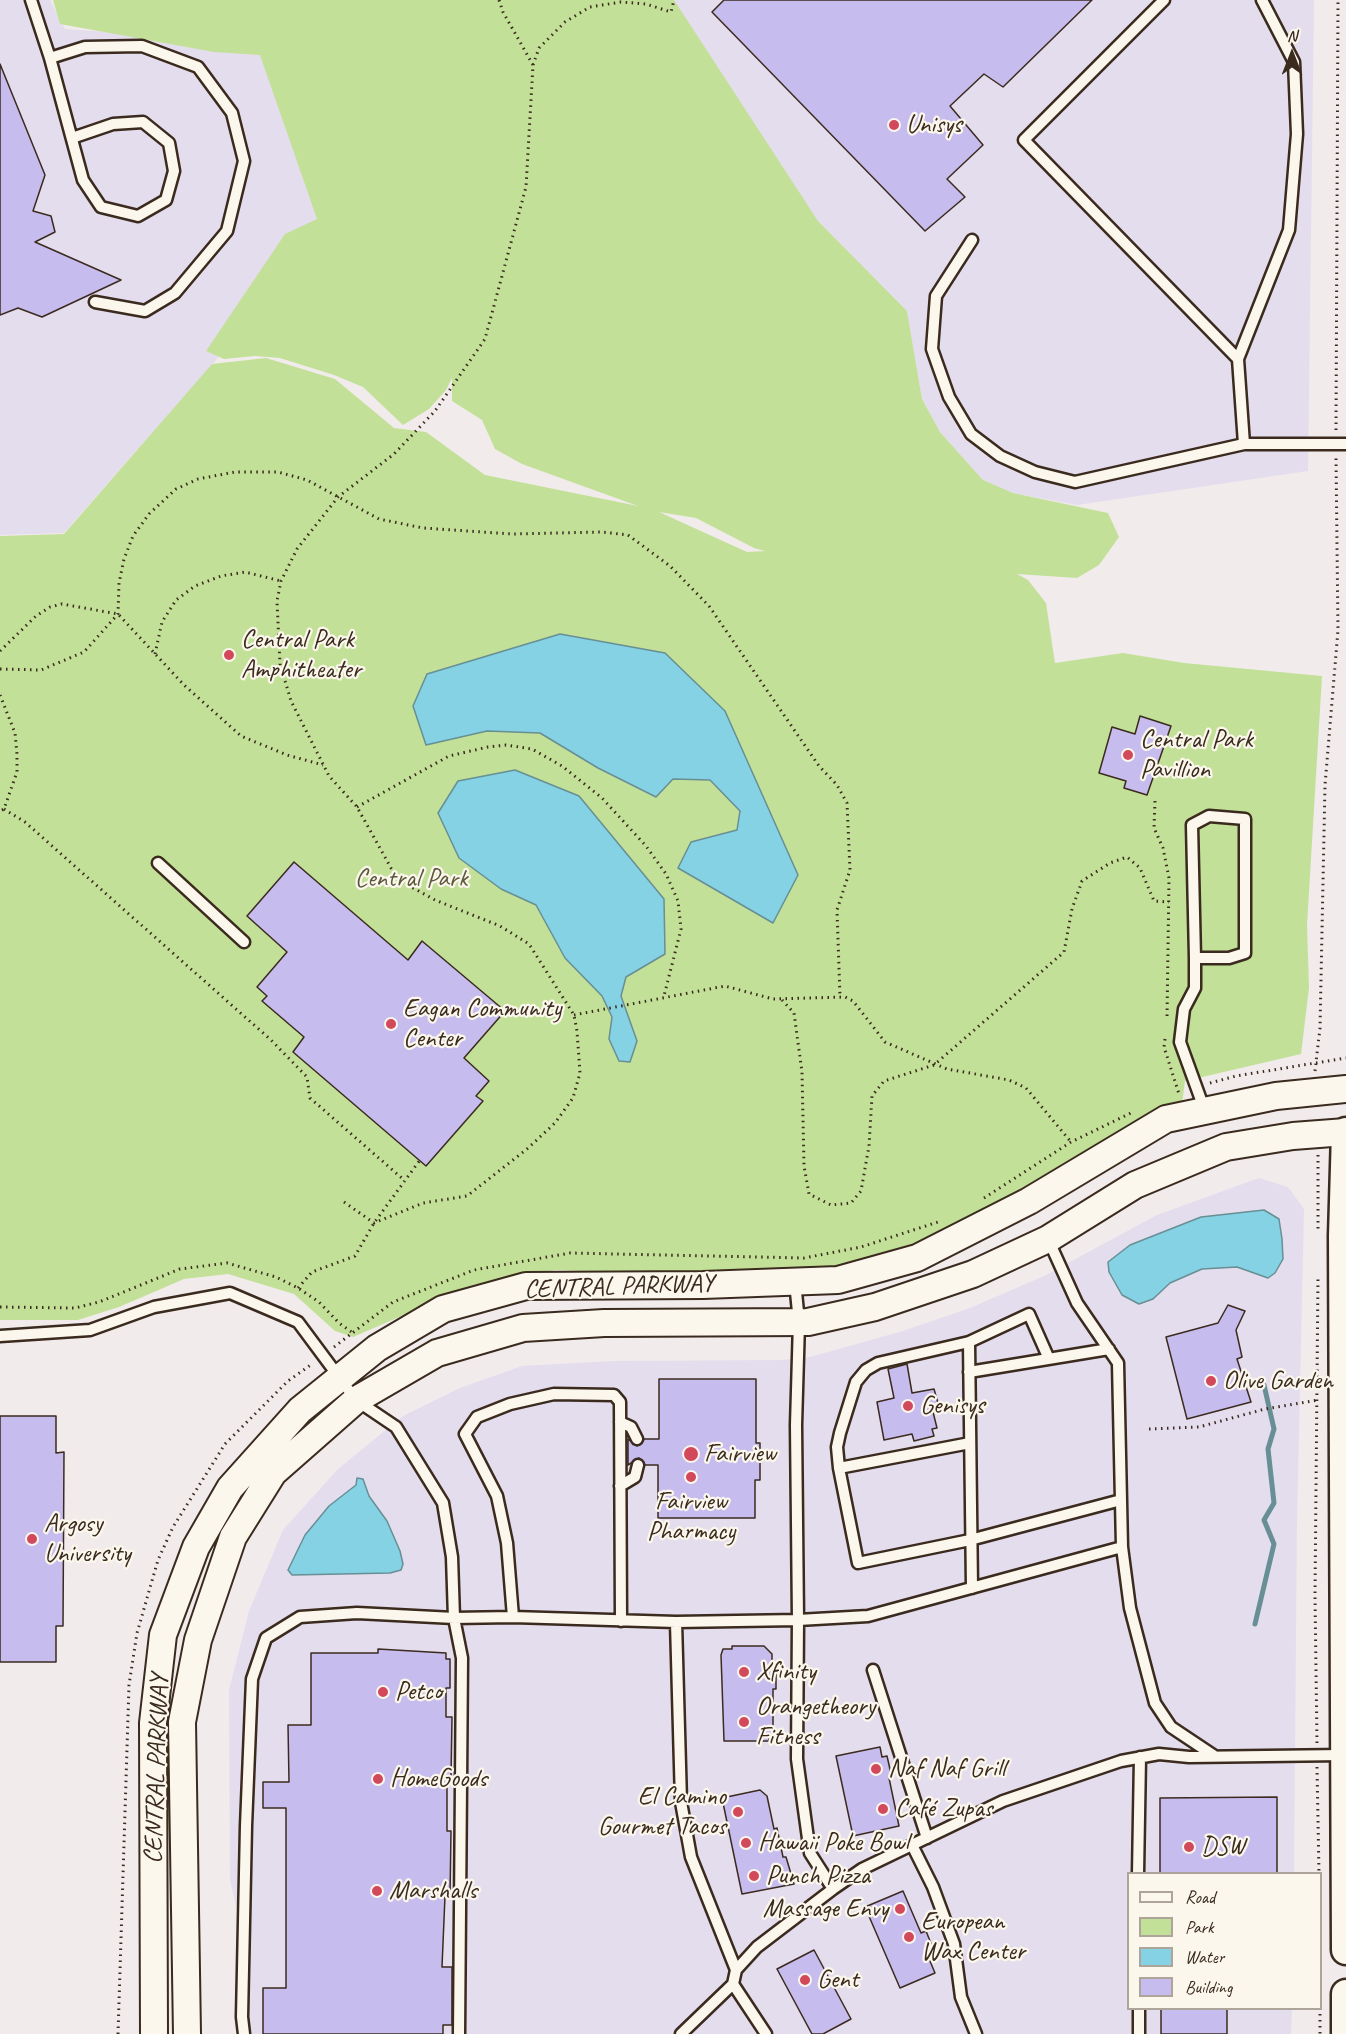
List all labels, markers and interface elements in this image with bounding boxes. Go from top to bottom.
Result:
north arrow [1262,24,1322,84]
text: N [1287,26,1297,46]
place label: Unisys [906,109,962,141]
marker: Unisys [887,118,901,132]
place label: Central Park Amphitheater [241,624,361,686]
marker: Central Park Amphitheater [222,648,236,662]
place label: Central Park Pavillion [1140,724,1253,786]
marker: Central Park Pavillion [1121,748,1135,762]
park label: Central Park [355,863,467,895]
place label: Eagan Community Center [403,993,561,1054]
marker: Eagan Community Center [384,1017,398,1031]
street label: CENTRAL PARKWAY [524,1268,714,1306]
place label: Olive Garden [1223,1365,1333,1397]
marker: Olive Garden [1204,1374,1218,1388]
place label: Genisys [920,1390,984,1422]
marker: Genisys [901,1399,915,1413]
place label: Fairview [704,1438,776,1470]
marker: Fairview [682,1445,700,1463]
marker: Fairview Pharmacy [684,1470,698,1484]
place label: Fairview Pharmacy [647,1486,735,1548]
place label: Argosy University [44,1508,131,1570]
marker: Argosy University [25,1532,39,1546]
place label: Xfinity [756,1656,816,1688]
marker: Xfinity [737,1665,751,1679]
street label: CENTRAL PARKWAY [138,1674,176,1864]
place label: Petco [395,1676,442,1708]
marker: Petco [376,1685,390,1699]
place label: Orangetheory Fitness [756,1691,875,1752]
marker: Orangetheory Fitness [737,1715,751,1729]
place label: Naf Naf Grill [888,1753,1005,1785]
marker: Naf Naf Grill [869,1762,883,1776]
place label: HomeGoods [390,1763,487,1795]
marker: HomeGoods [371,1772,385,1786]
place label: El Camino Gourmet Tacos [598,1781,726,1842]
place label: Café Zupas [895,1793,992,1825]
marker: Café Zupas [876,1802,890,1816]
marker: El Camino Gourmet Tacos [731,1805,745,1819]
place label: Hawaii Poke Bowl [758,1827,909,1859]
place label: DSW [1201,1831,1245,1863]
marker: Hawaii Poke Bowl [739,1836,753,1850]
marker: DSW [1182,1840,1196,1854]
place label: Punch Pizza [766,1860,870,1892]
marker: Punch Pizza [747,1869,761,1883]
legend [1127,1872,1322,2010]
place label: Marshalls [389,1875,477,1907]
marker: Marshalls [370,1884,384,1898]
text: Road [1185,1886,1215,1908]
place label: Massage Envy [763,1893,888,1925]
marker: Massage Envy [893,1902,907,1916]
place label: European Wax Center [921,1906,1025,1967]
text: Park [1185,1916,1214,1938]
marker: European Wax Center [902,1930,916,1944]
text: Water [1185,1946,1224,1968]
place label: Gent [817,1964,858,1996]
marker: Gent [798,1973,812,1987]
text: Building [1185,1976,1232,1998]

